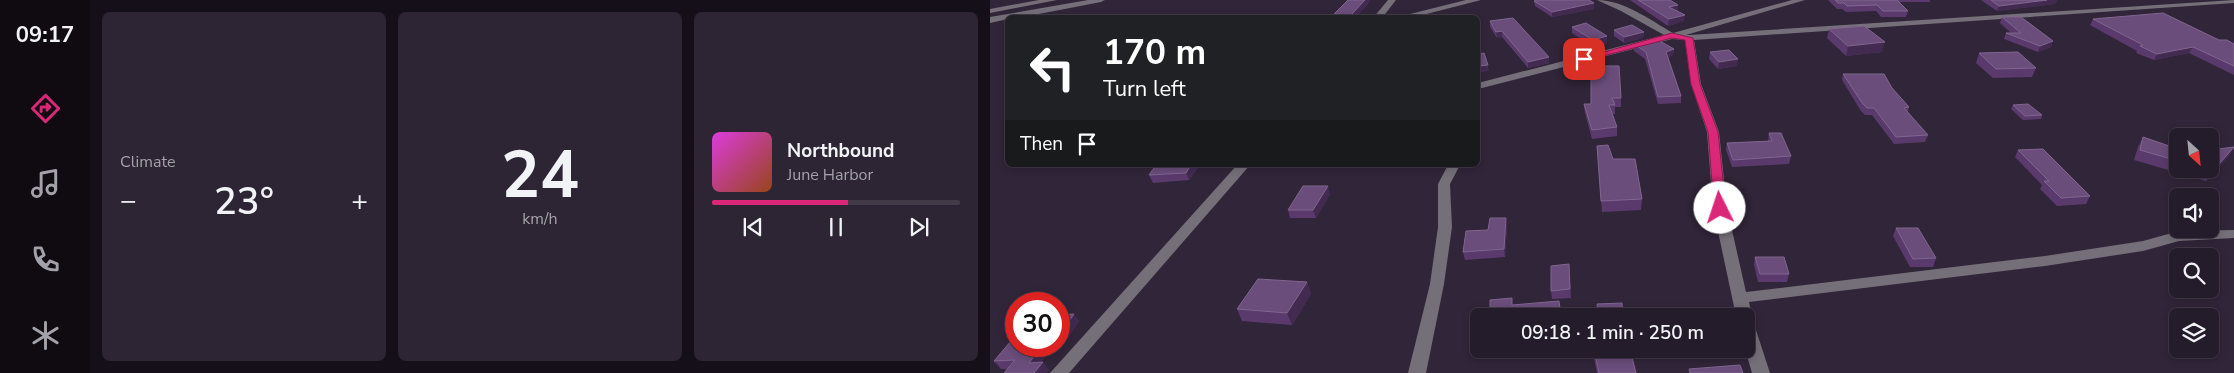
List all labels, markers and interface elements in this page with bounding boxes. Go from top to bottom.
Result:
text: 09:17 [16,20,74,50]
text: 170 m [1103,29,1206,76]
icon: left [1020,35,1085,100]
pin [1563,38,1605,80]
icon: arrive [1570,45,1598,73]
text: Turn left [1103,74,1186,104]
icon: directions [28,91,63,126]
north arrow [2169,128,2219,178]
map controls [2169,128,2219,358]
icon: arrive [1073,130,1101,158]
text: 24 [501,131,579,220]
text: Then [1020,131,1063,157]
text: Northbound [787,138,894,164]
text: Climate [120,151,175,173]
text: June Harbor [787,164,873,186]
icon: music [28,166,63,201]
text: 23° [214,176,274,227]
position arrow [1693,181,1745,233]
text: − [120,182,137,220]
text: + [351,182,368,220]
button: sound [2169,188,2219,238]
text: km/h [522,208,558,230]
icon: previous [739,213,767,241]
icon: pause [822,213,850,241]
icon: next [905,213,933,241]
icon: phone [28,242,63,277]
button: search [2169,248,2219,298]
speed limit sign: 30 [1005,292,1070,357]
button: layers [2169,308,2219,358]
icon: climate [28,318,63,353]
text: 09:18 · 1 min · 250 m [1521,320,1704,346]

